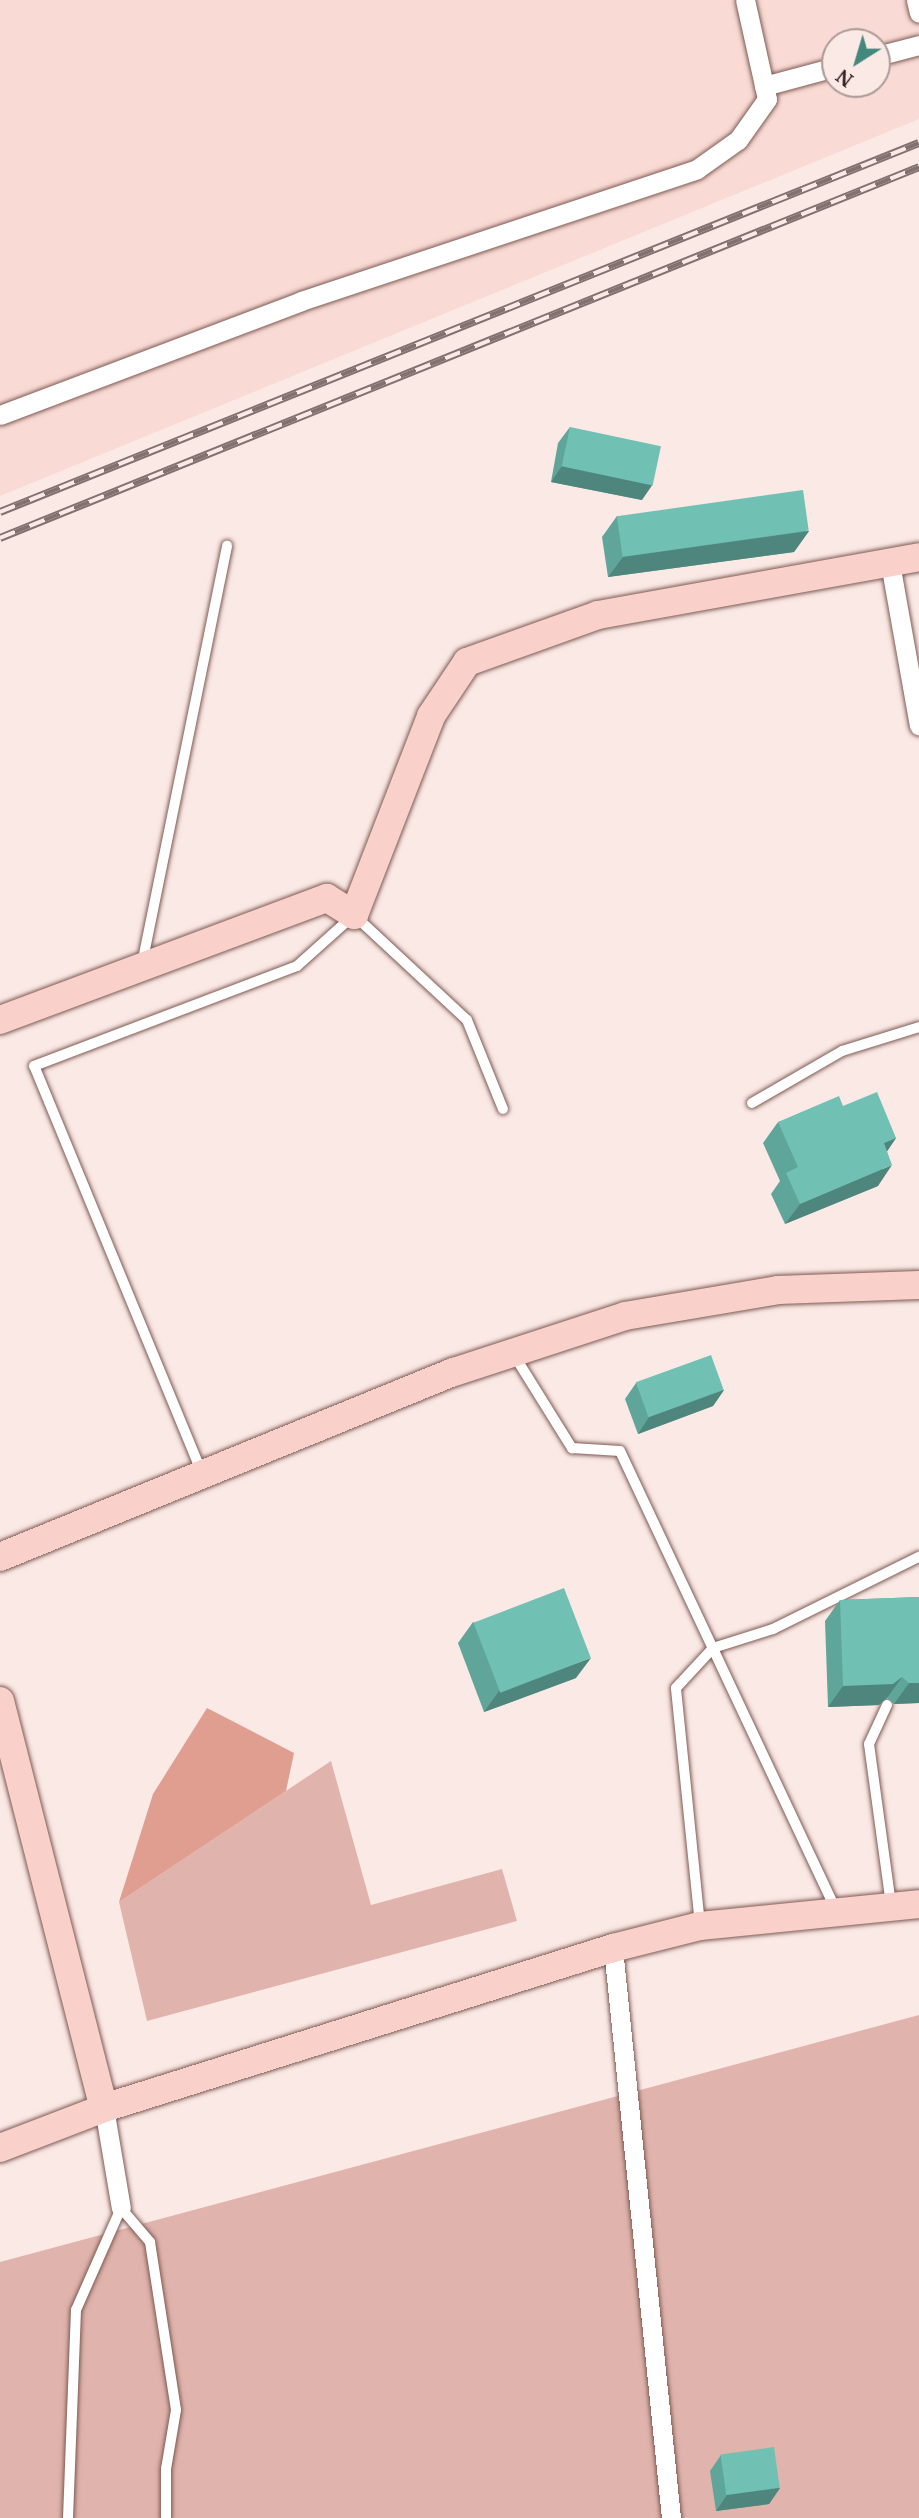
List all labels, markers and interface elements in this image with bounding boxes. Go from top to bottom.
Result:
north arrow [821,28,891,98]
text: N [831,63,858,93]

